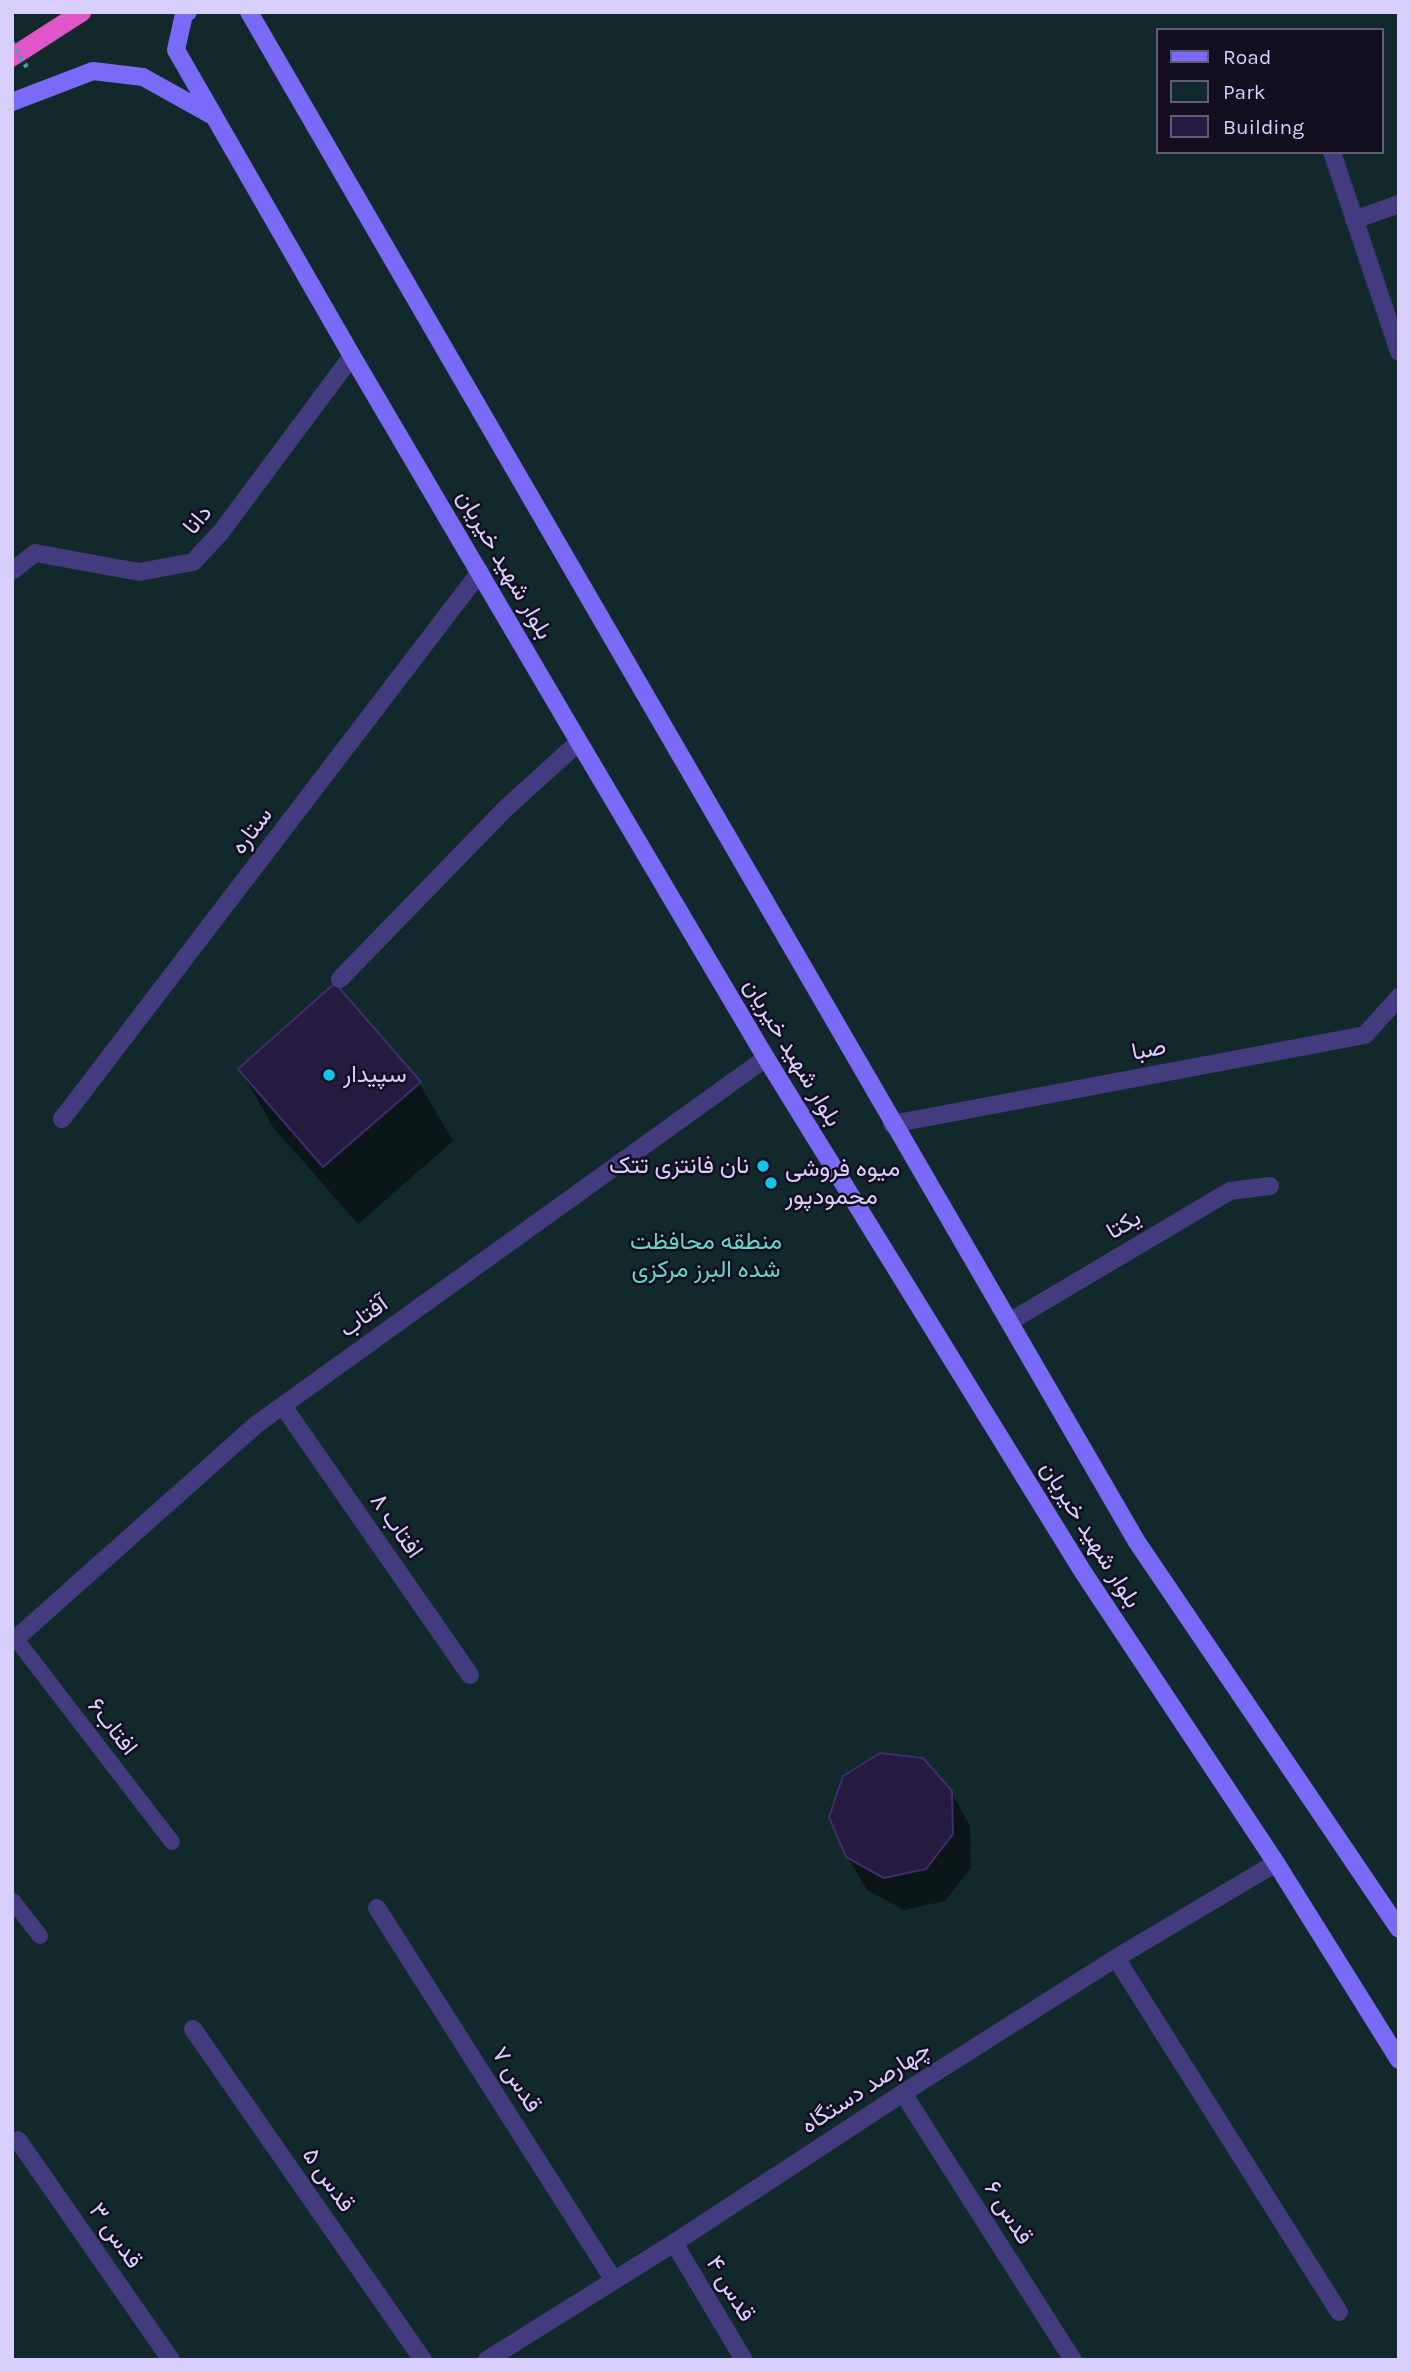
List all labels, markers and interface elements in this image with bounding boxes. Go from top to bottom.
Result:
legend [1156,28,1383,154]
text: Road [1223,45,1271,69]
text: Park [1223,80,1266,104]
text: Building [1223,115,1304,139]
street label: بلوار شهید خیریان [450,485,558,645]
street label: دانا [177,499,219,541]
street label: ستاره [225,802,279,860]
street label: بلوار شهید خیریان [736,974,848,1132]
street label: صبا [1129,1033,1169,1067]
place label: سپیدار [343,1061,407,1089]
marker: سپیدار [321,1067,337,1083]
place label: نان فانتزی تتک [609,1152,749,1180]
place label: میوه فروشی محمودپور [785,1155,900,1211]
marker: نان فانتزی تتک [755,1158,771,1174]
marker: میوه فروشی محمودپور [763,1175,779,1191]
street label: یکتا [1101,1204,1147,1246]
park label: منطقه محافظت شده البرز مرکزی [630,1228,782,1284]
street label: آفتاب [334,1290,394,1344]
street label: بلوار شهید خیریان [1033,1456,1147,1614]
street label: افتاب ۸ [363,1488,429,1564]
street label: افتاب۶ [81,1693,143,1761]
street label: چهارصد دستگاه [796,2035,936,2141]
street label: قدس ۷ [485,2042,547,2118]
street label: قدس ۵ [296,2142,360,2218]
street label: قدس ۶ [977,2176,1039,2250]
street label: قدس ۳ [82,2198,148,2274]
street label: قدس ۴ [699,2251,761,2327]

